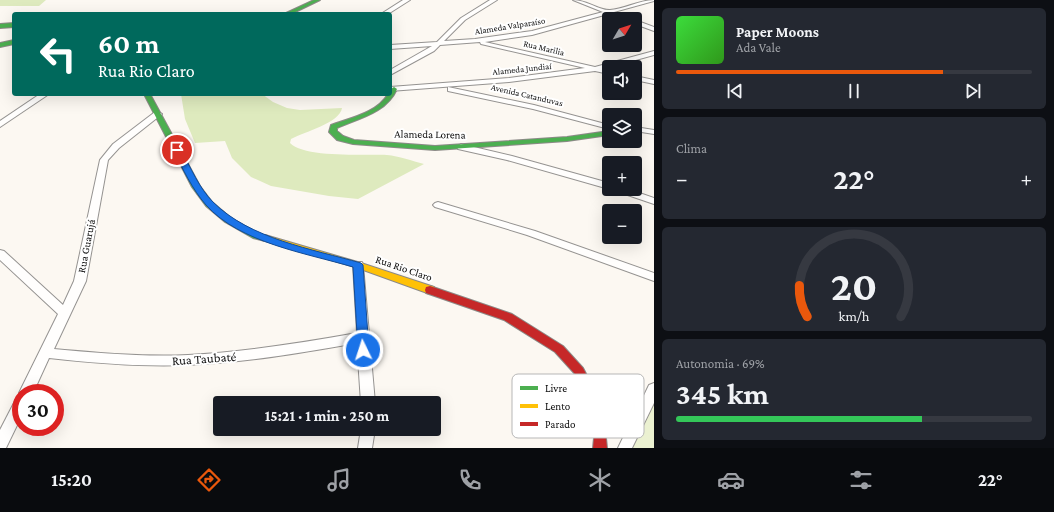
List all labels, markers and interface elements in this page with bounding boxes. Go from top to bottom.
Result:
north arrow [602,12,642,52]
map controls [602,12,642,244]
street label: Alameda Valparaíso [474,15,546,37]
text: Paper Moons [736,24,819,40]
icon: left [32,28,84,80]
text: 60 m [98,28,159,59]
street label: Rua Marilia [523,38,565,58]
text: Ada Vale [736,40,781,55]
button: sound [602,60,642,100]
text: Rua Rio Claro [98,61,195,81]
street label: Alameda Jundiaí [492,61,553,77]
icon: previous [724,80,746,102]
icon: pause [843,80,865,102]
icon: next [962,80,984,102]
street label: Avenida Catanduvas [490,82,564,108]
button: layers [602,108,642,148]
street label: Alameda Lorena [394,127,466,141]
pin [160,133,194,167]
icon: arrive [166,139,188,161]
text: Clima [676,141,707,156]
button: + [602,156,642,196]
text: 22° [833,162,875,195]
text: − [676,166,688,191]
text: + [1020,166,1032,191]
button: − [602,204,642,244]
street label: Rua Guarujá [75,218,98,274]
street label: Rua Rio Claro [374,253,434,283]
text: 20 [831,262,877,308]
text: km/h [839,307,870,323]
position arrow [342,329,384,371]
street label: Rua Taubaté [171,349,237,368]
text: Autonomia · 69% [676,356,765,371]
legend [512,374,644,438]
text: 345 km [676,377,769,410]
text: Livre [545,382,567,394]
speed limit sign: 30 [12,384,64,436]
text: Lento [545,400,571,412]
text: 15:21 · 1 min · 250 m [265,408,389,424]
text: Parado [545,418,576,430]
icon: directions [195,466,223,494]
icon: music [325,466,353,494]
icon: phone [456,466,484,494]
icon: climate [586,466,614,494]
icon: car [717,466,745,494]
icon: filters [847,466,875,494]
text: 15:20 [51,470,92,490]
text: 22° [978,470,1003,490]

